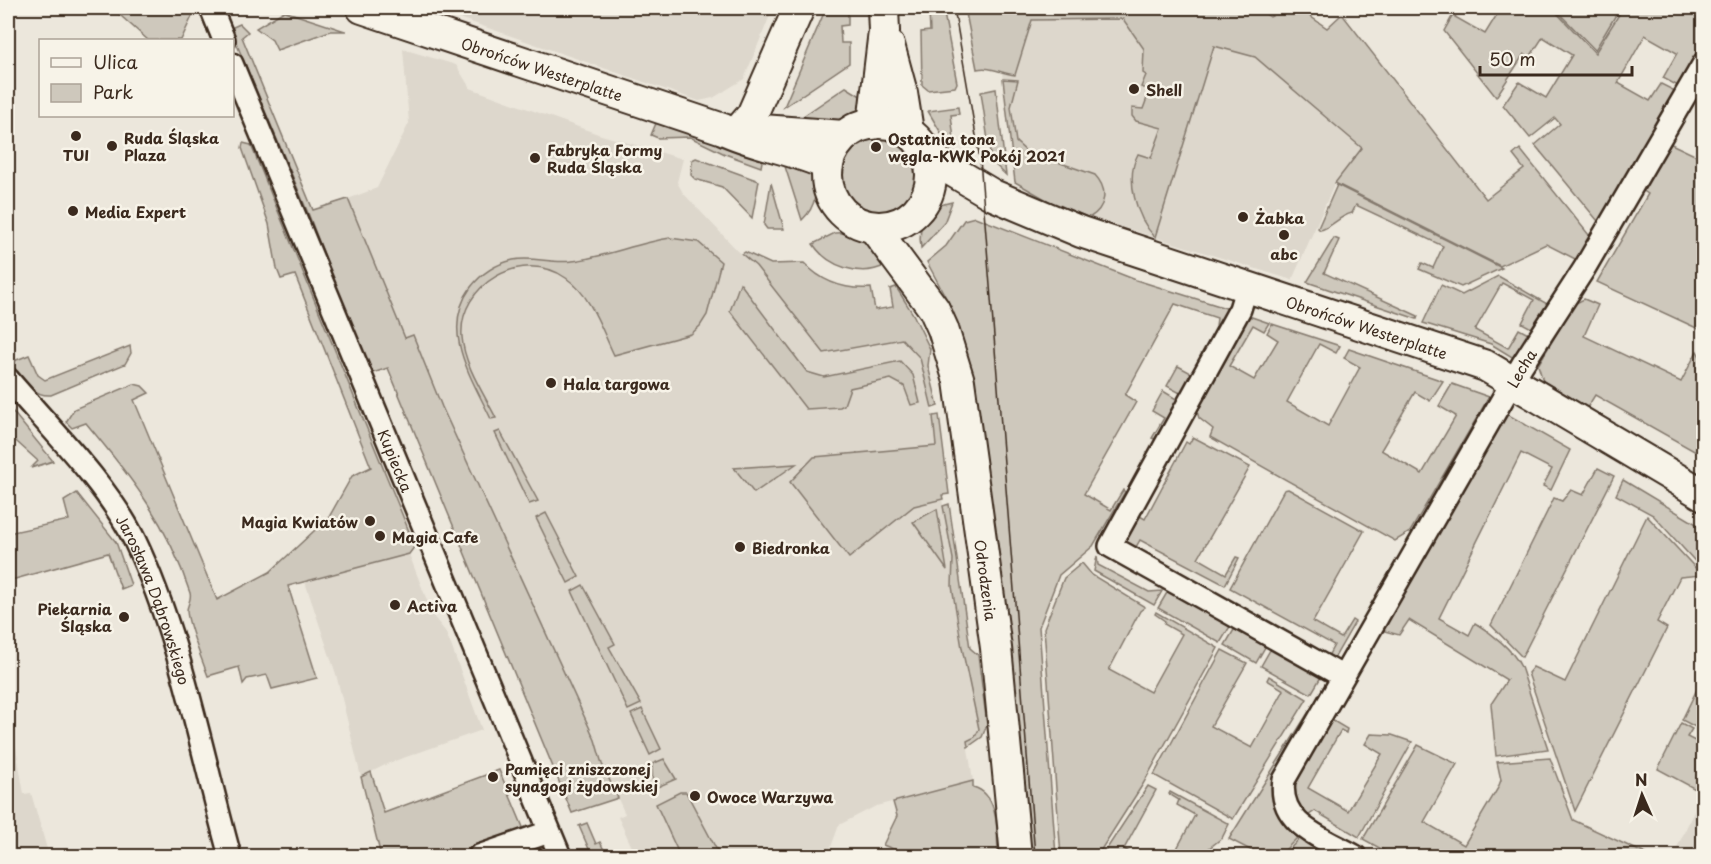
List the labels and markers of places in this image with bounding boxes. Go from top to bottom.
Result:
place label: Shell [1146,78,1182,101]
marker: Shell [1127,82,1141,96]
place label: Ruda Śląska Plaza [124,126,219,166]
place label: Ostatnia tona węgla-KWK Pokój 2021 [888,127,1065,167]
marker: TUI [69,129,83,143]
place label: Fabryka Formy Ruda Śląska [547,138,662,178]
marker: Ruda Śląska Plaza [105,139,119,153]
marker: Ostatnia tona węgla-KWK Pokój 2021 [869,140,883,154]
place label: TUI [63,143,89,166]
marker: Fabryka Formy Ruda Śląska [528,151,542,165]
place label: Media Expert [85,200,186,223]
marker: Media Expert [66,204,80,218]
place label: Żabka [1255,206,1304,229]
marker: Żabka [1236,210,1250,224]
marker: abc [1277,228,1291,242]
place label: abc [1270,242,1298,265]
place label: Hala targowa [563,372,670,395]
marker: Hala targowa [544,376,558,390]
place label: Magia Kwiatów [241,510,358,533]
marker: Magia Kwiatów [363,514,377,528]
place label: Magia Cafe [392,525,478,548]
marker: Magia Cafe [373,529,387,543]
place label: Biedronka [752,536,830,559]
marker: Biedronka [733,540,747,554]
place label: Activa [406,594,458,617]
place label: Piekarnia Śląska [38,597,113,637]
marker: Activa [388,598,402,612]
marker: Piekarnia Śląska [117,610,131,624]
place label: Pamięci zniszczonej synagogi żydowskiej [505,757,658,797]
marker: Pamięci zniszczonej synagogi żydowskiej [486,770,500,784]
place label: Owoce Warzywa [707,785,833,808]
marker: Owoce Warzywa [688,789,702,803]

